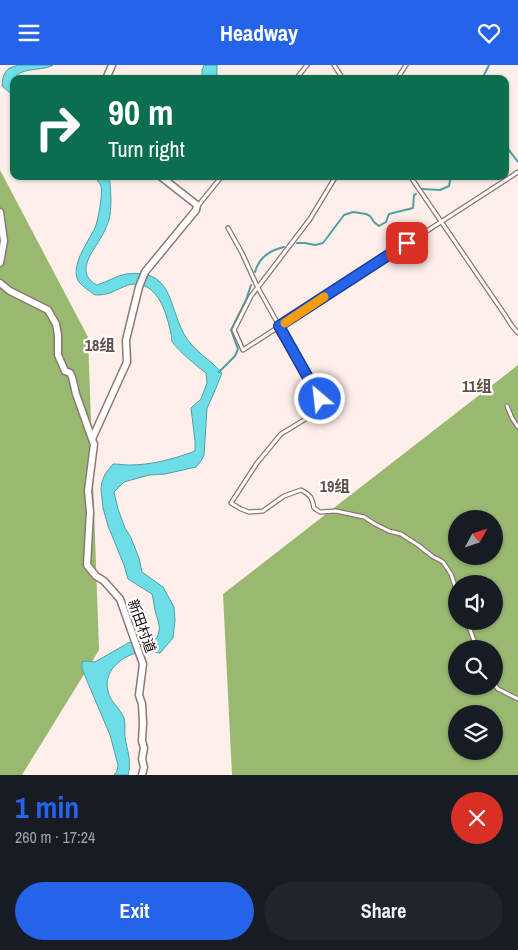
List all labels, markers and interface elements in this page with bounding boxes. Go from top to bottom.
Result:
text: Headway [220,18,298,48]
icon: menu [15,19,43,47]
icon: heart [475,19,503,47]
text: 90 m [108,89,173,136]
icon: right [25,95,90,160]
text: Turn right [108,134,185,164]
pin [386,222,428,264]
icon: arrive [393,229,421,257]
district label: 18组 [85,334,115,356]
position arrow [293,372,345,424]
district label: 11组 [462,375,492,397]
district label: 19组 [320,475,350,497]
north arrow [448,510,502,565]
map controls [448,510,503,760]
button: sound [448,575,503,630]
street label: 新田村道 [124,597,160,655]
button: search [448,640,503,695]
button: layers [448,705,503,760]
text: 1 min [15,787,79,827]
button: close [451,792,503,844]
text: 260 m · 17:24 [15,826,95,848]
button: Exit [15,882,254,940]
button: Share [264,882,503,940]

